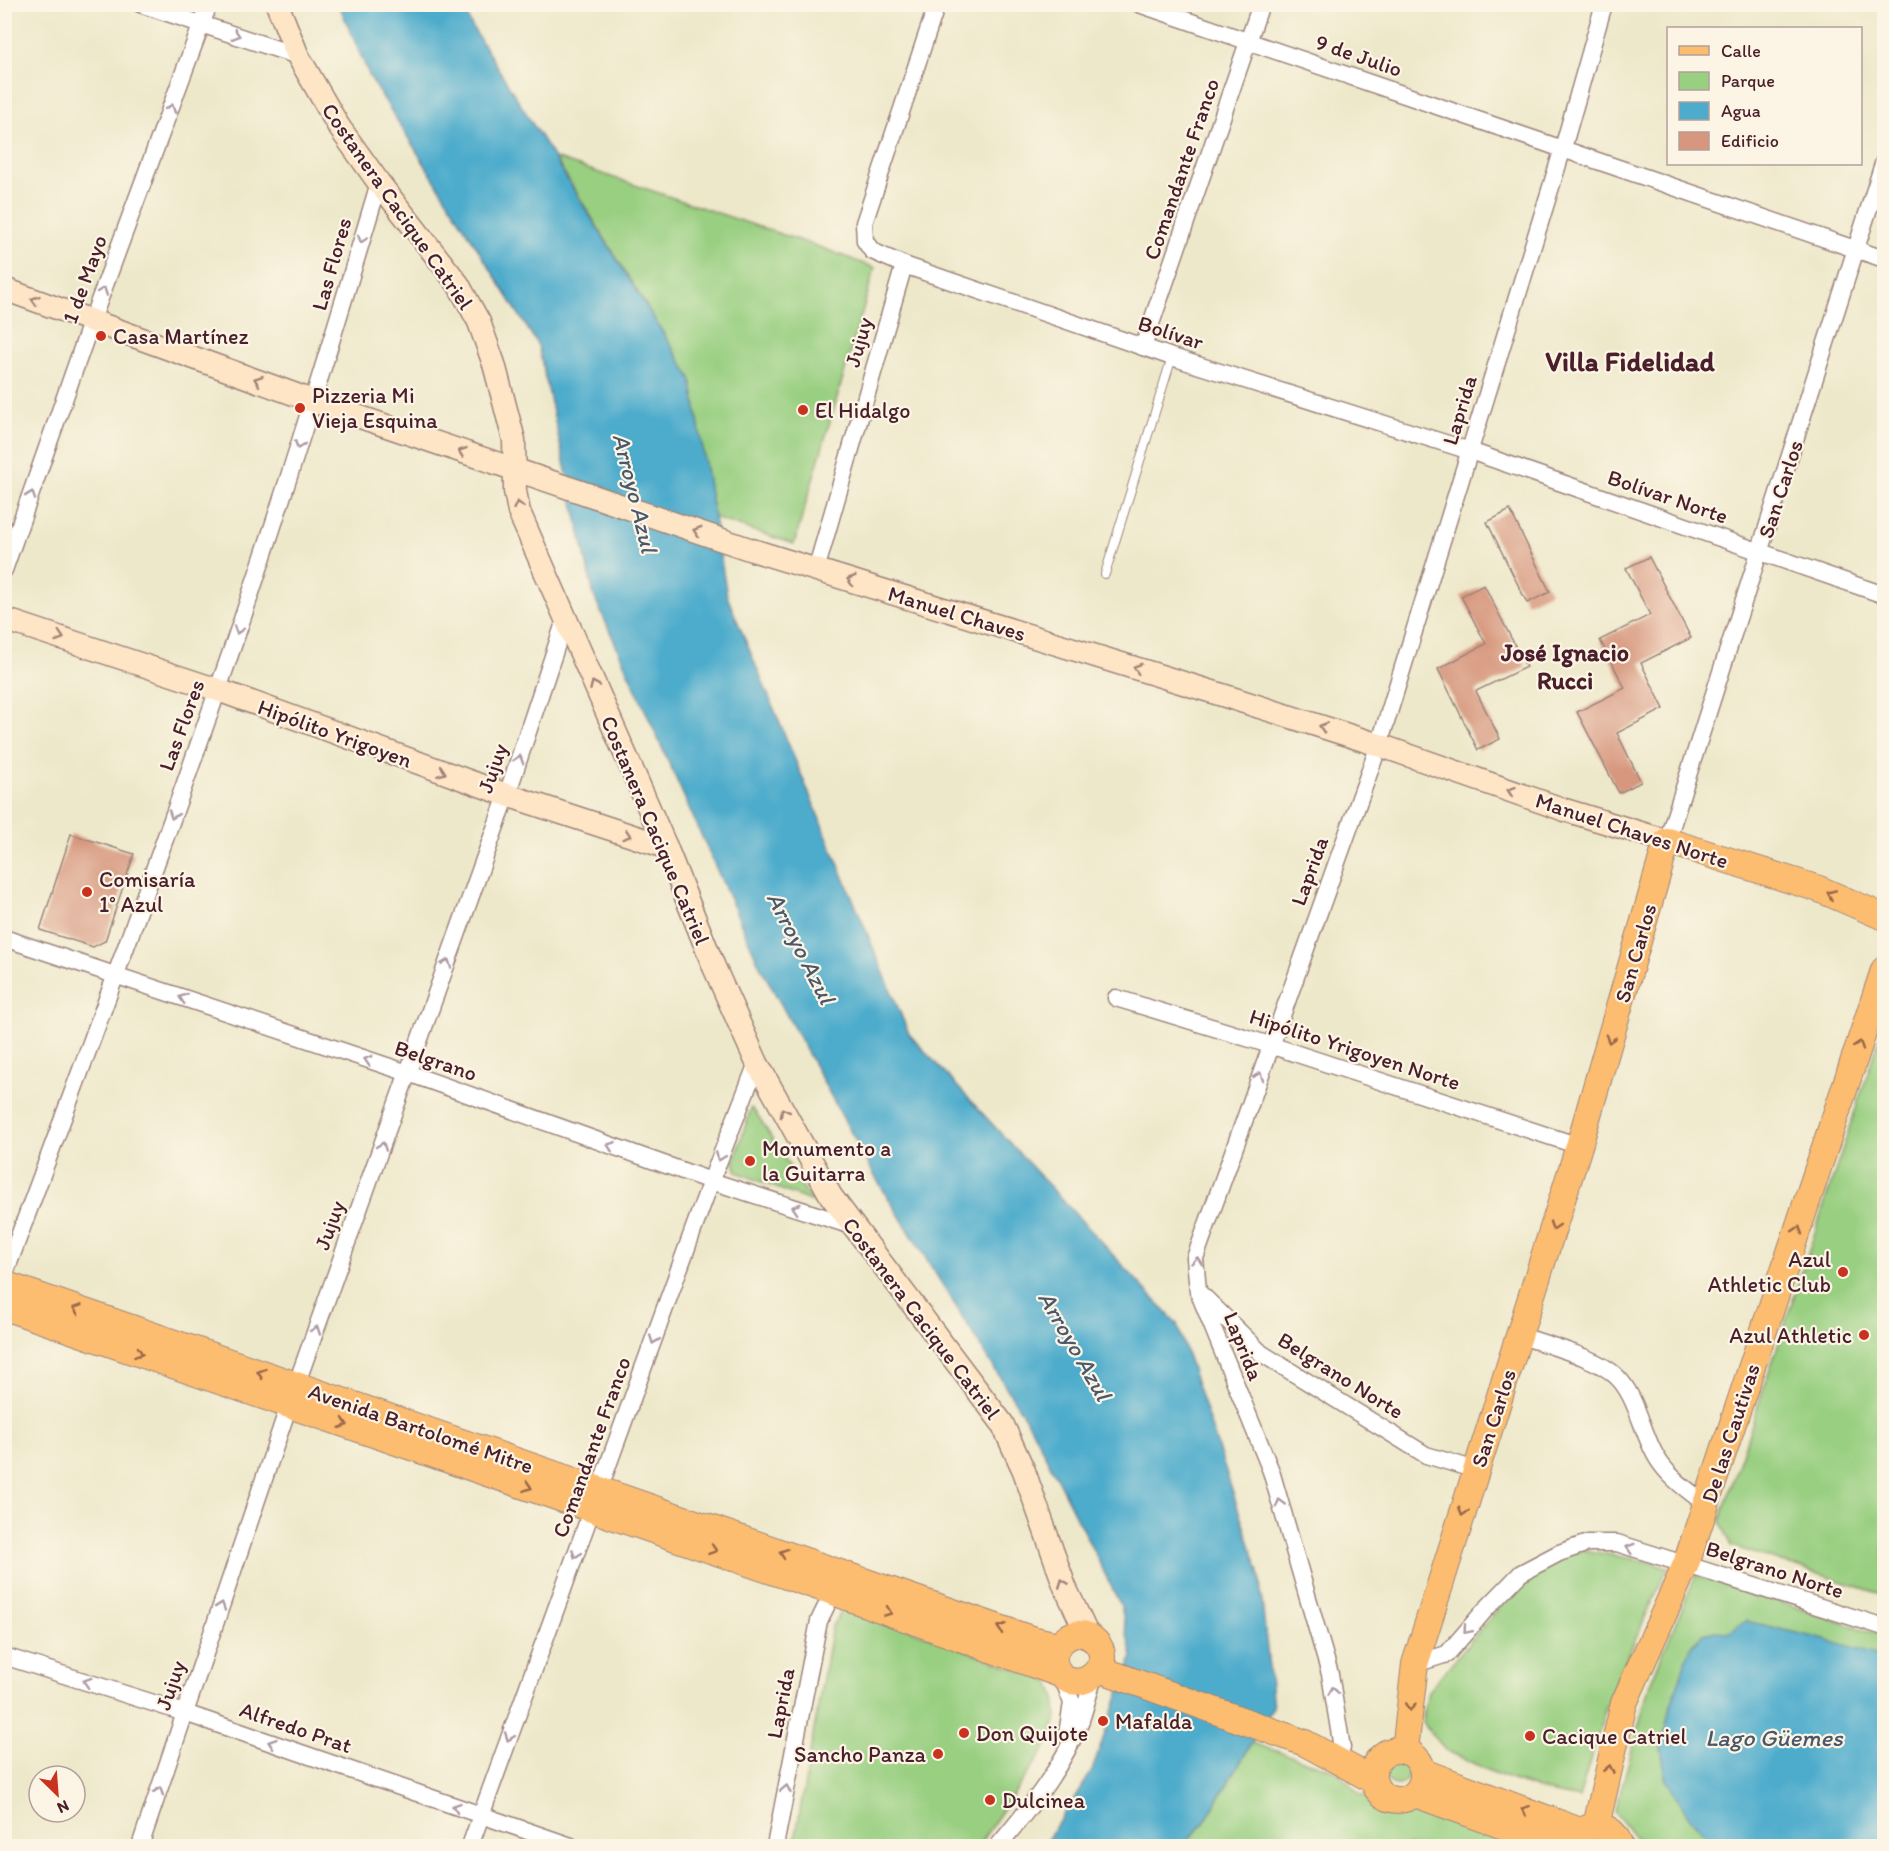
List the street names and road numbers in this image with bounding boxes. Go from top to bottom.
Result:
street label: 9 de Julio [1312,28,1406,83]
street label: Comandante Franco [1138,75,1225,264]
street label: Costanera Cacique Catriel [316,98,479,315]
street label: Las Flores [305,215,358,314]
street label: 1 de Mayo [56,231,113,327]
street label: Bolívar [1135,309,1207,356]
street label: Jujuy [839,313,879,370]
street label: Laprida [1436,371,1483,448]
street label: San Carlos [1752,437,1809,542]
street label: Bolívar Norte [1604,463,1732,530]
street label: Manuel Chaves [885,580,1029,647]
street label: Las Flores [152,676,210,775]
street label: Hipólito Yrigoyen [254,693,416,774]
street label: Costanera Cacique Catriel [595,712,716,949]
street label: Jujuy [471,739,514,796]
street label: Manuel Chaves Norte [1532,787,1732,874]
street label: Laprida [1285,832,1335,909]
street label: San Carlos [1608,901,1662,1006]
street label: Hipólito Yrigoyen Norte [1246,1003,1464,1096]
street label: Belgrano [391,1034,481,1087]
street label: Jujuy [308,1196,351,1254]
street label: Costanera Cacique Catriel [837,1212,1006,1425]
street label: Laprida [1218,1308,1270,1385]
street label: Belgrano Norte [1273,1326,1409,1425]
street label: Comandante Franco [546,1353,637,1541]
street label: De las Cautivas [1695,1360,1766,1506]
street label: San Carlos [1465,1366,1522,1471]
street label: Avenida Bartolomé Mitre [305,1377,537,1480]
street label: Belgrano Norte [1703,1534,1847,1604]
street label: Jujuy [149,1656,192,1713]
street label: Laprida [760,1665,801,1741]
street label: Alfredo Prat [236,1696,355,1759]

